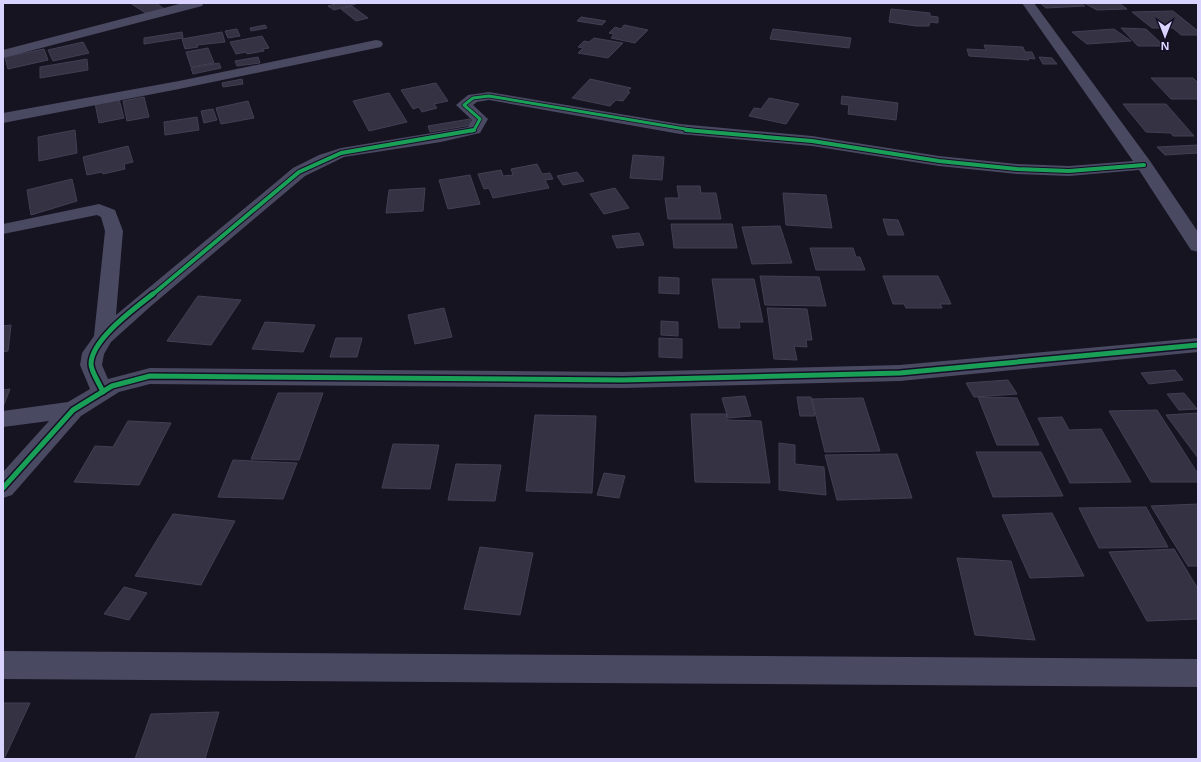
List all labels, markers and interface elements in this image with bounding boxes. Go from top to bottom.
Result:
north arrow [1145,16,1185,56]
text: N [1161,39,1169,54]

